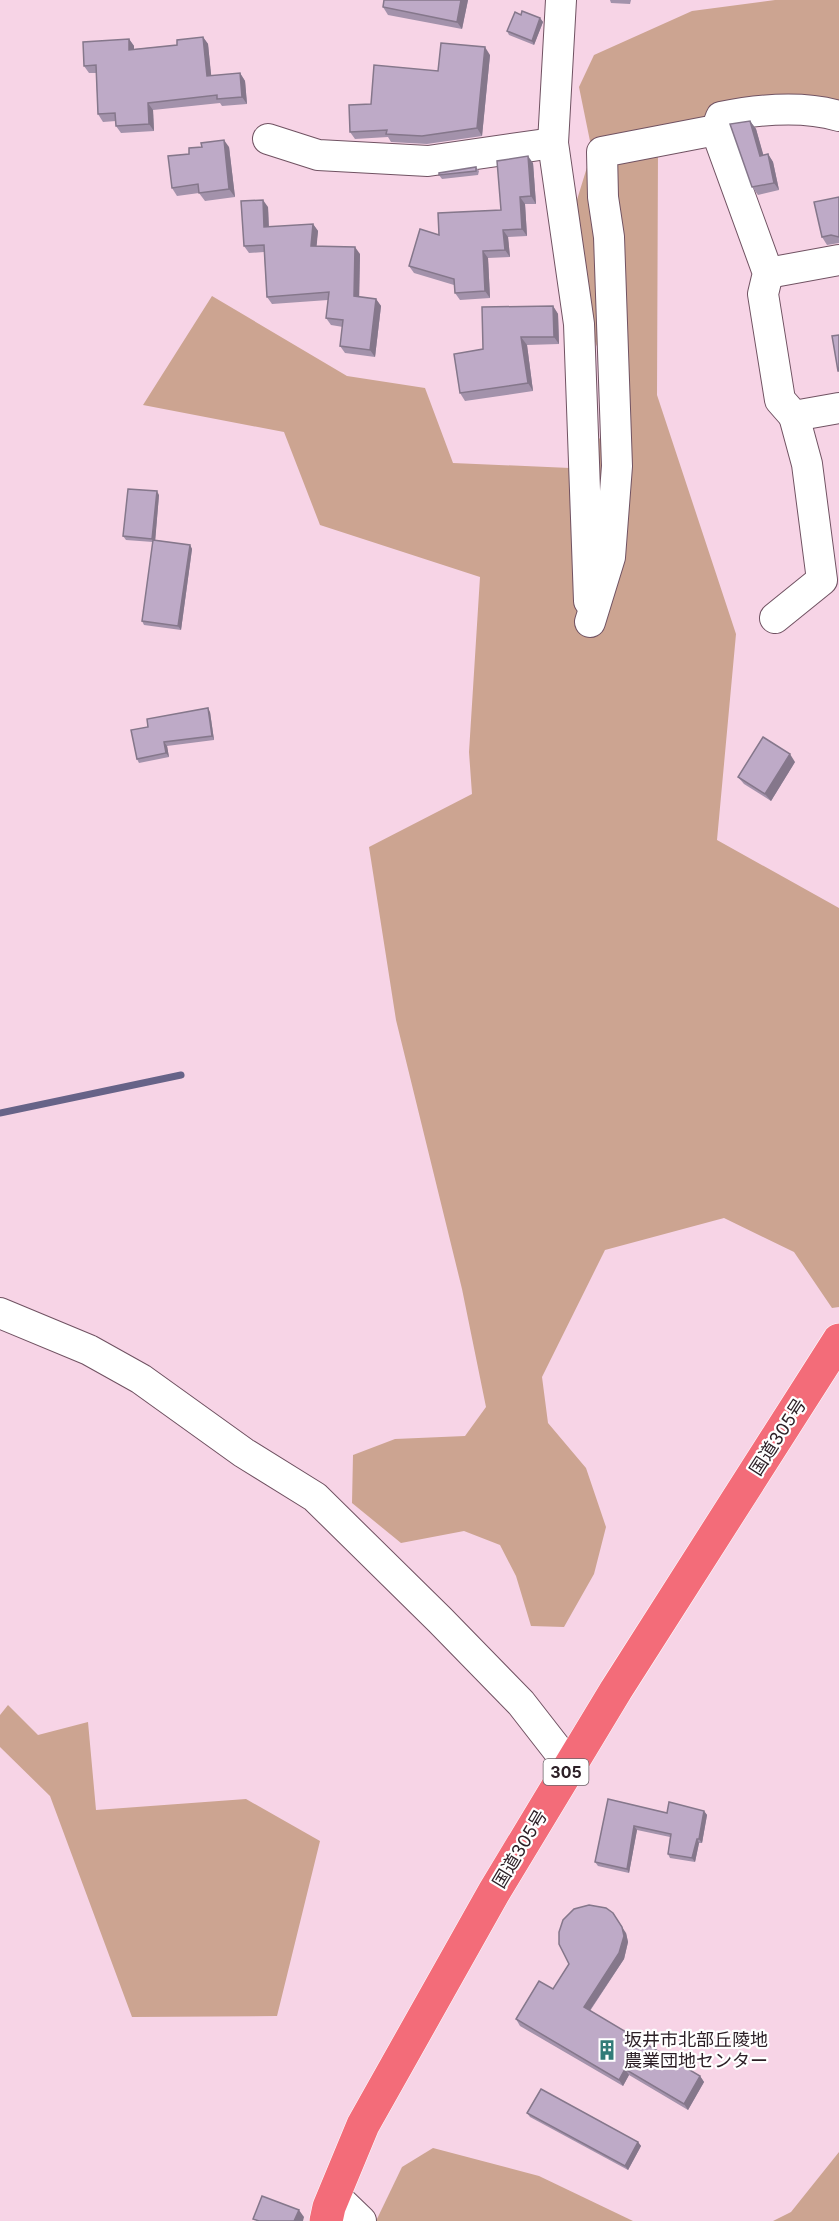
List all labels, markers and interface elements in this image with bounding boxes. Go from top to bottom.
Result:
street label: 国道305号 [745,1394,810,1479]
road number: 305 [544,1759,588,1785]
street label: 国道305号 [488,1806,551,1892]
place label: 坂井市北部丘陵地 農業団地センター [624,2029,768,2071]
building icon: 坂井市北部丘陵地 農業団地センター [595,2038,619,2062]

